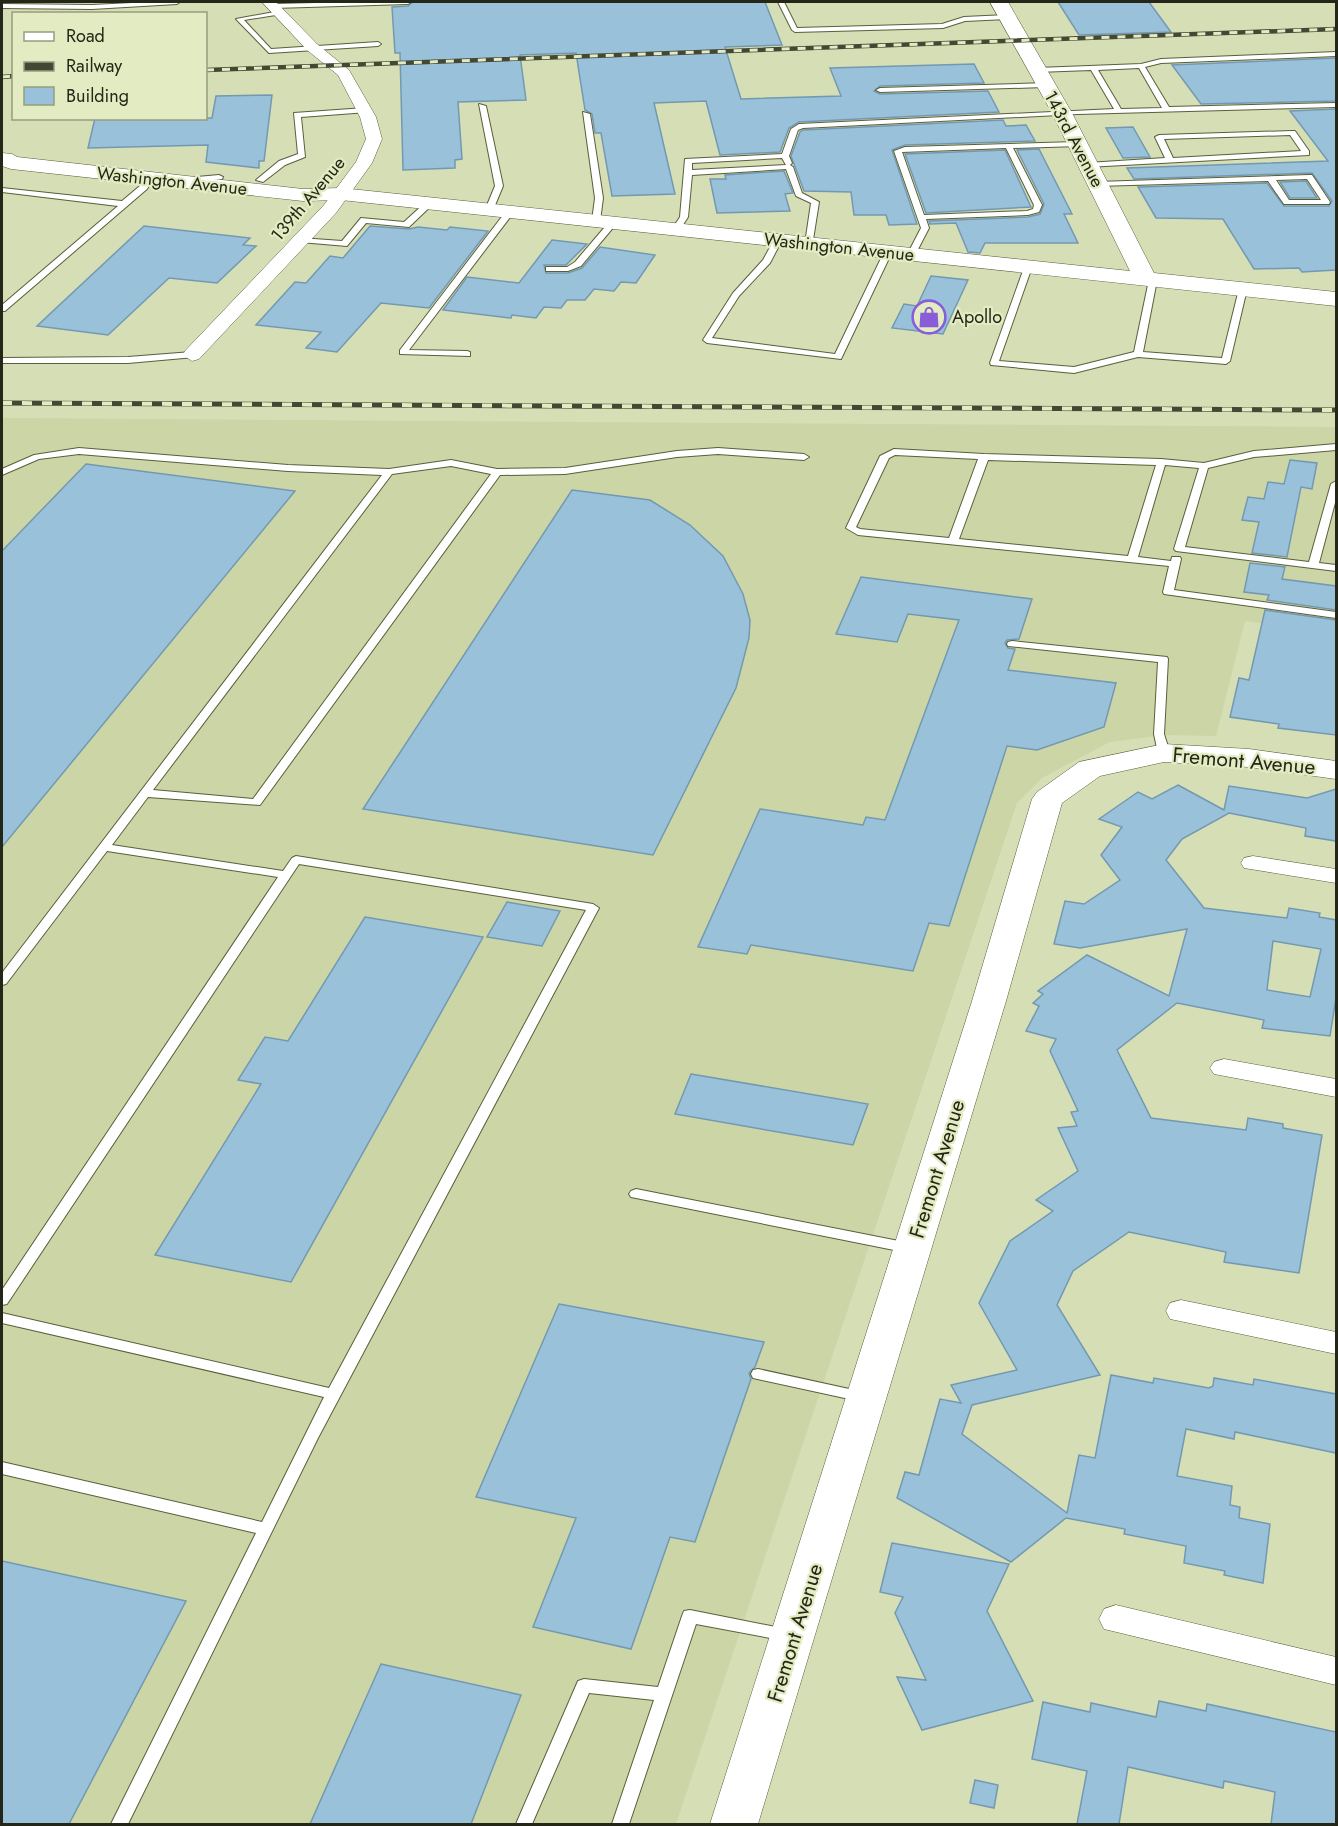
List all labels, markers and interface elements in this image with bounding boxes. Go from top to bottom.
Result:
legend [12,12,207,120]
text: Road [66,23,105,49]
text: Railway [66,53,122,79]
text: Building [66,83,129,109]
street label: 143rd Avenue [1038,86,1110,192]
street label: 139th Avenue [265,151,351,247]
street label: Washington Avenue [96,160,248,202]
street label: Washington Avenue [763,226,915,268]
shop icon: Apollo [911,299,947,335]
place label: Apollo [952,304,1002,330]
street label: Fremont Avenue [1171,740,1317,782]
street label: Fremont Avenue [902,1096,972,1242]
street label: Fremont Avenue [760,1560,830,1706]

